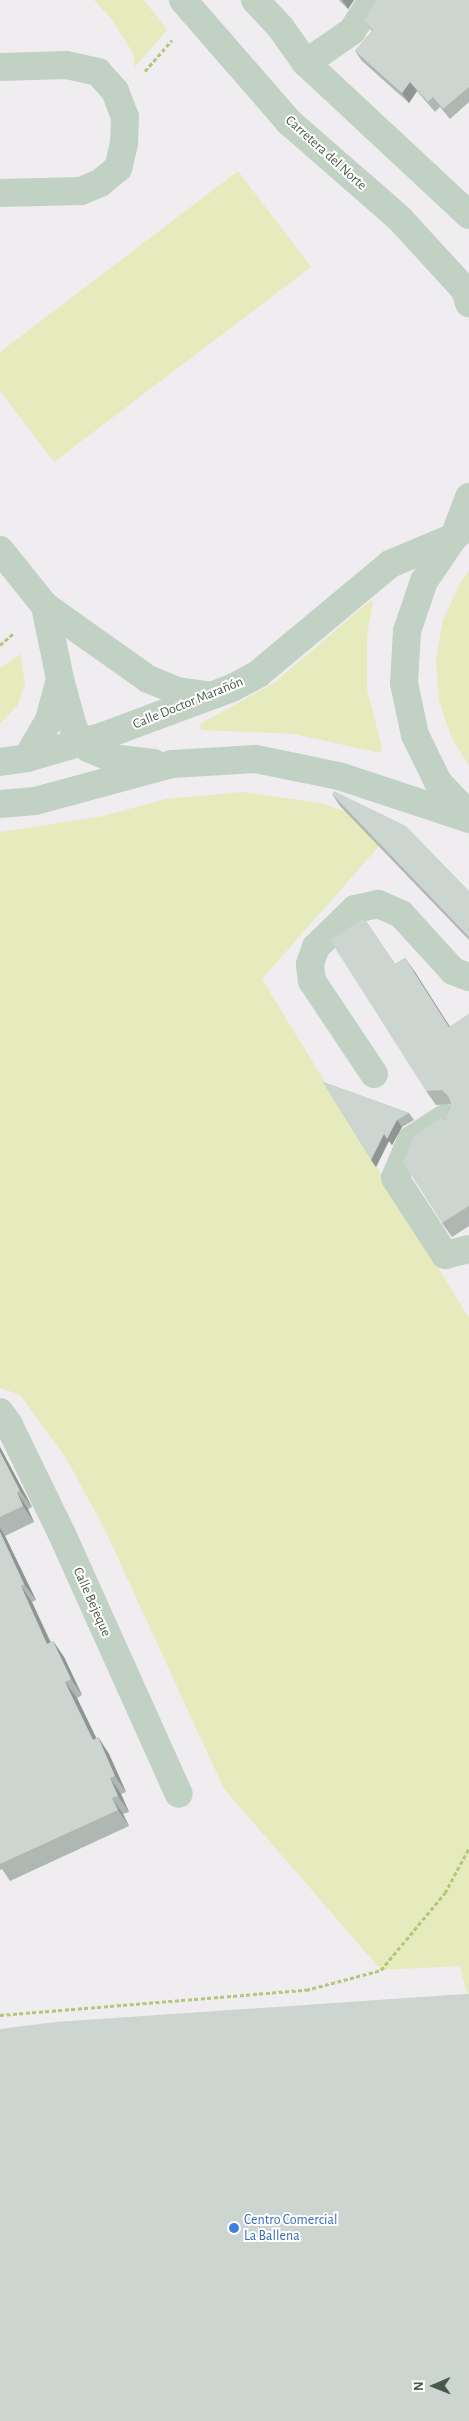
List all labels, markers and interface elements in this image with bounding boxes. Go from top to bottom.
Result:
street label: Carretera del Norte [282,112,370,194]
street label: Calle Doctor Marañón [130,673,246,733]
street label: Calle Bejeque [69,1565,115,1639]
place label: Centro Comercial La Ballena [244,2212,337,2244]
marker: Centro Comercial La Ballena [228,2222,240,2234]
north arrow [409,2361,459,2411]
text: N [412,2381,426,2391]

